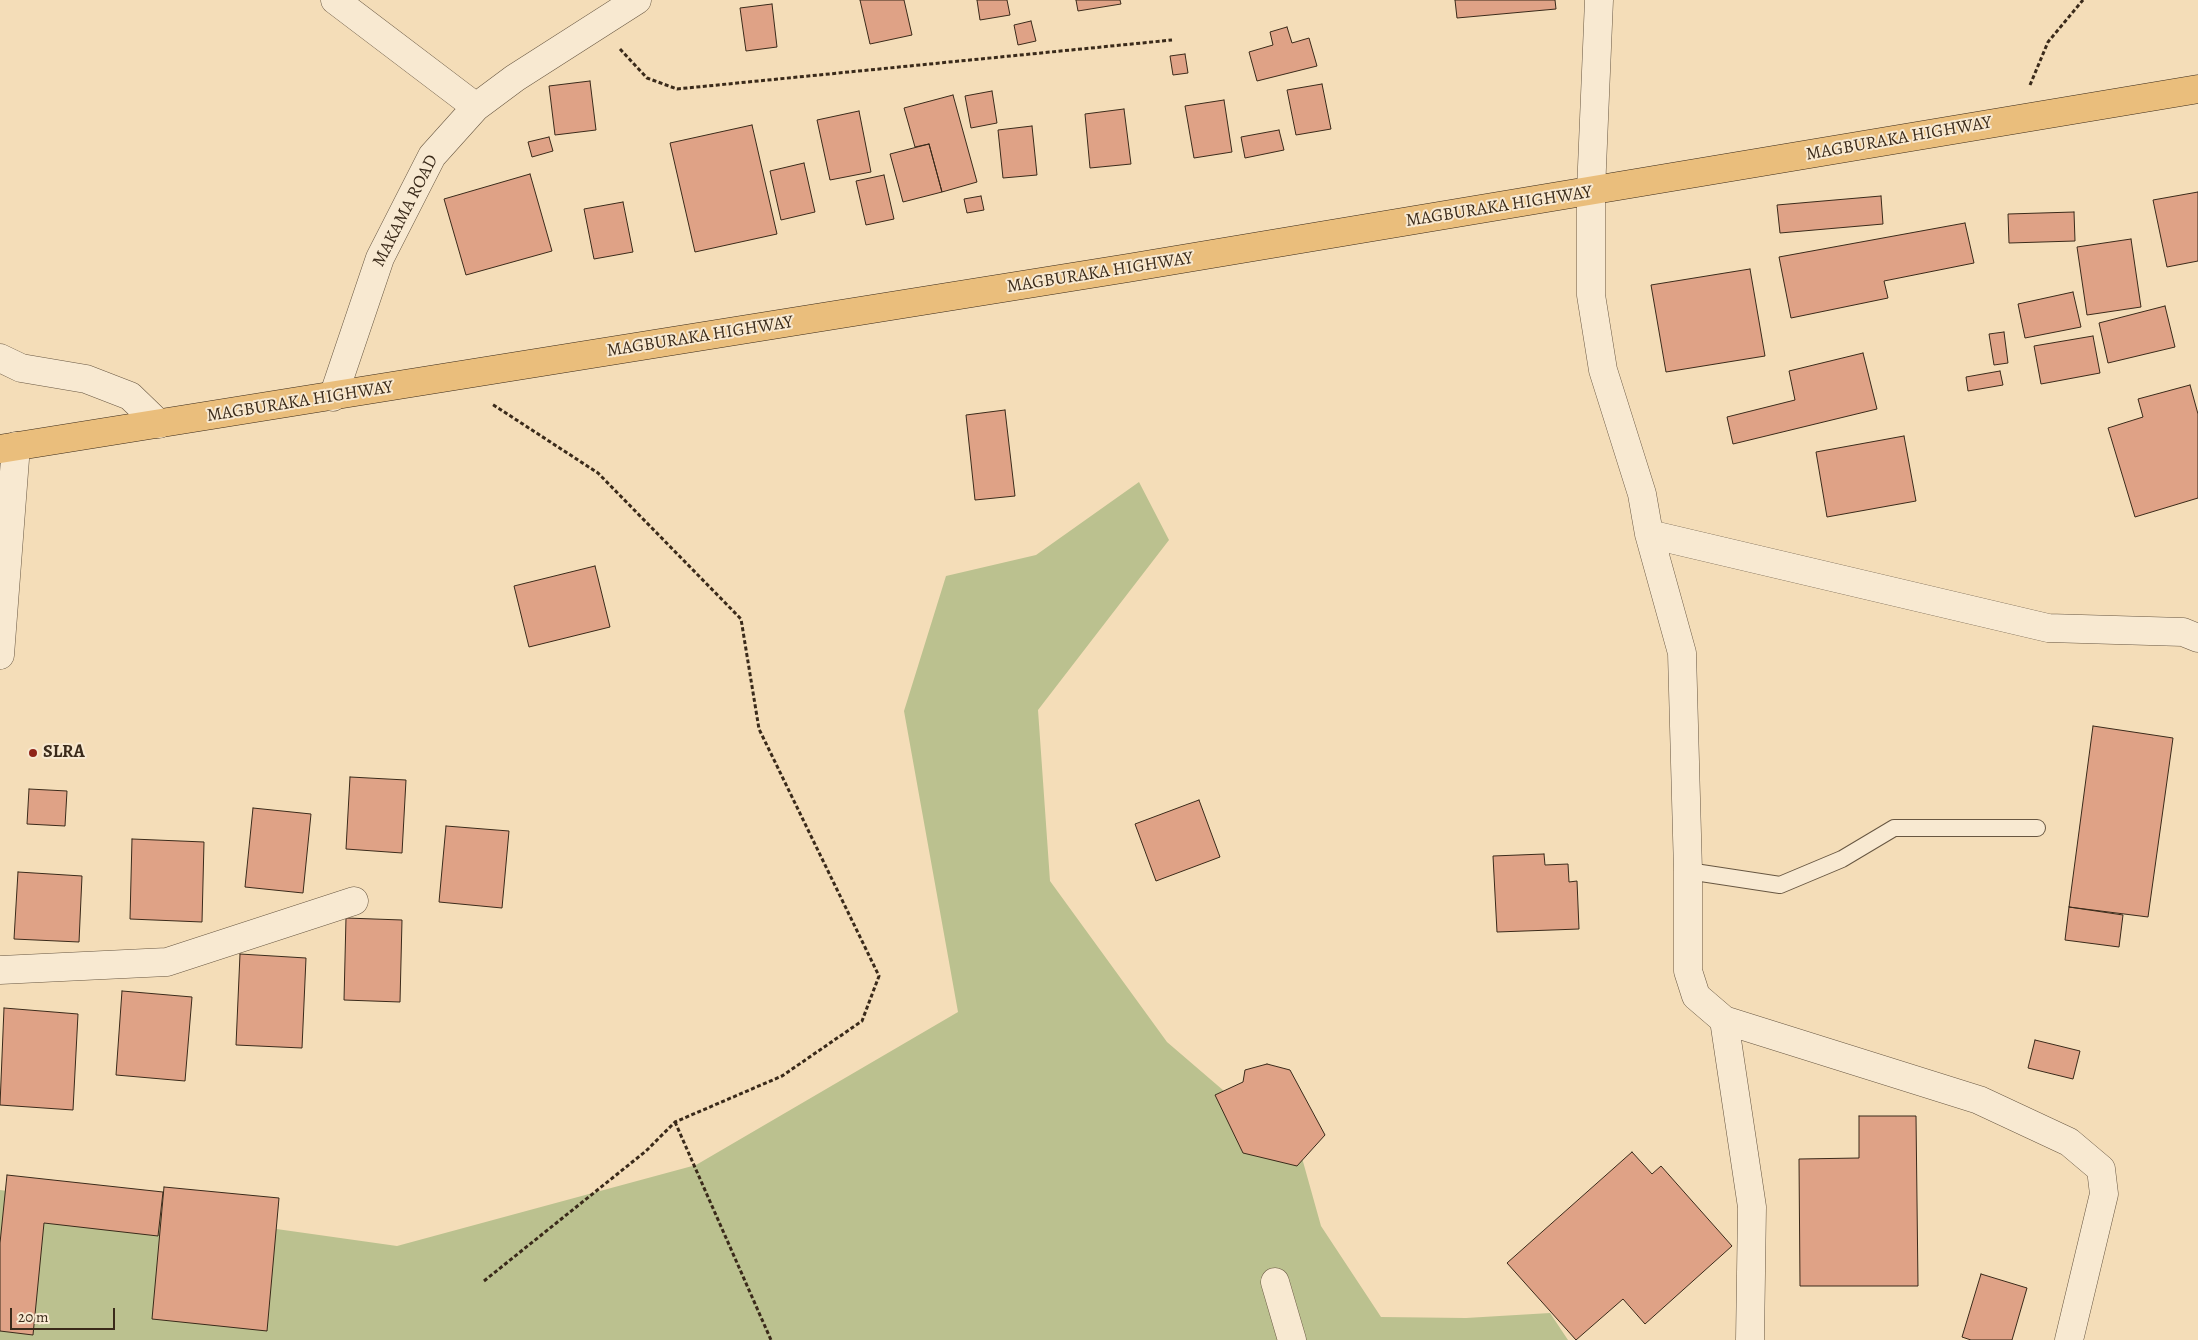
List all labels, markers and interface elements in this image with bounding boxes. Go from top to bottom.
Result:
street label: MAGBURAKA HIGHWAY [1804,112,1994,166]
street label: MAKAMA ROAD [368,151,444,271]
street label: MAGBURAKA HIGHWAY [1404,182,1594,232]
street label: MAGBURAKA HIGHWAY [1005,248,1195,298]
street label: MAGBURAKA HIGHWAY [605,312,795,362]
street label: MAGBURAKA HIGHWAY [205,377,395,427]
place label: SLRA [43,742,85,764]
marker: SLRA [27,747,39,759]
scale bar [12,1298,118,1330]
text: 20 m [18,1307,49,1327]

